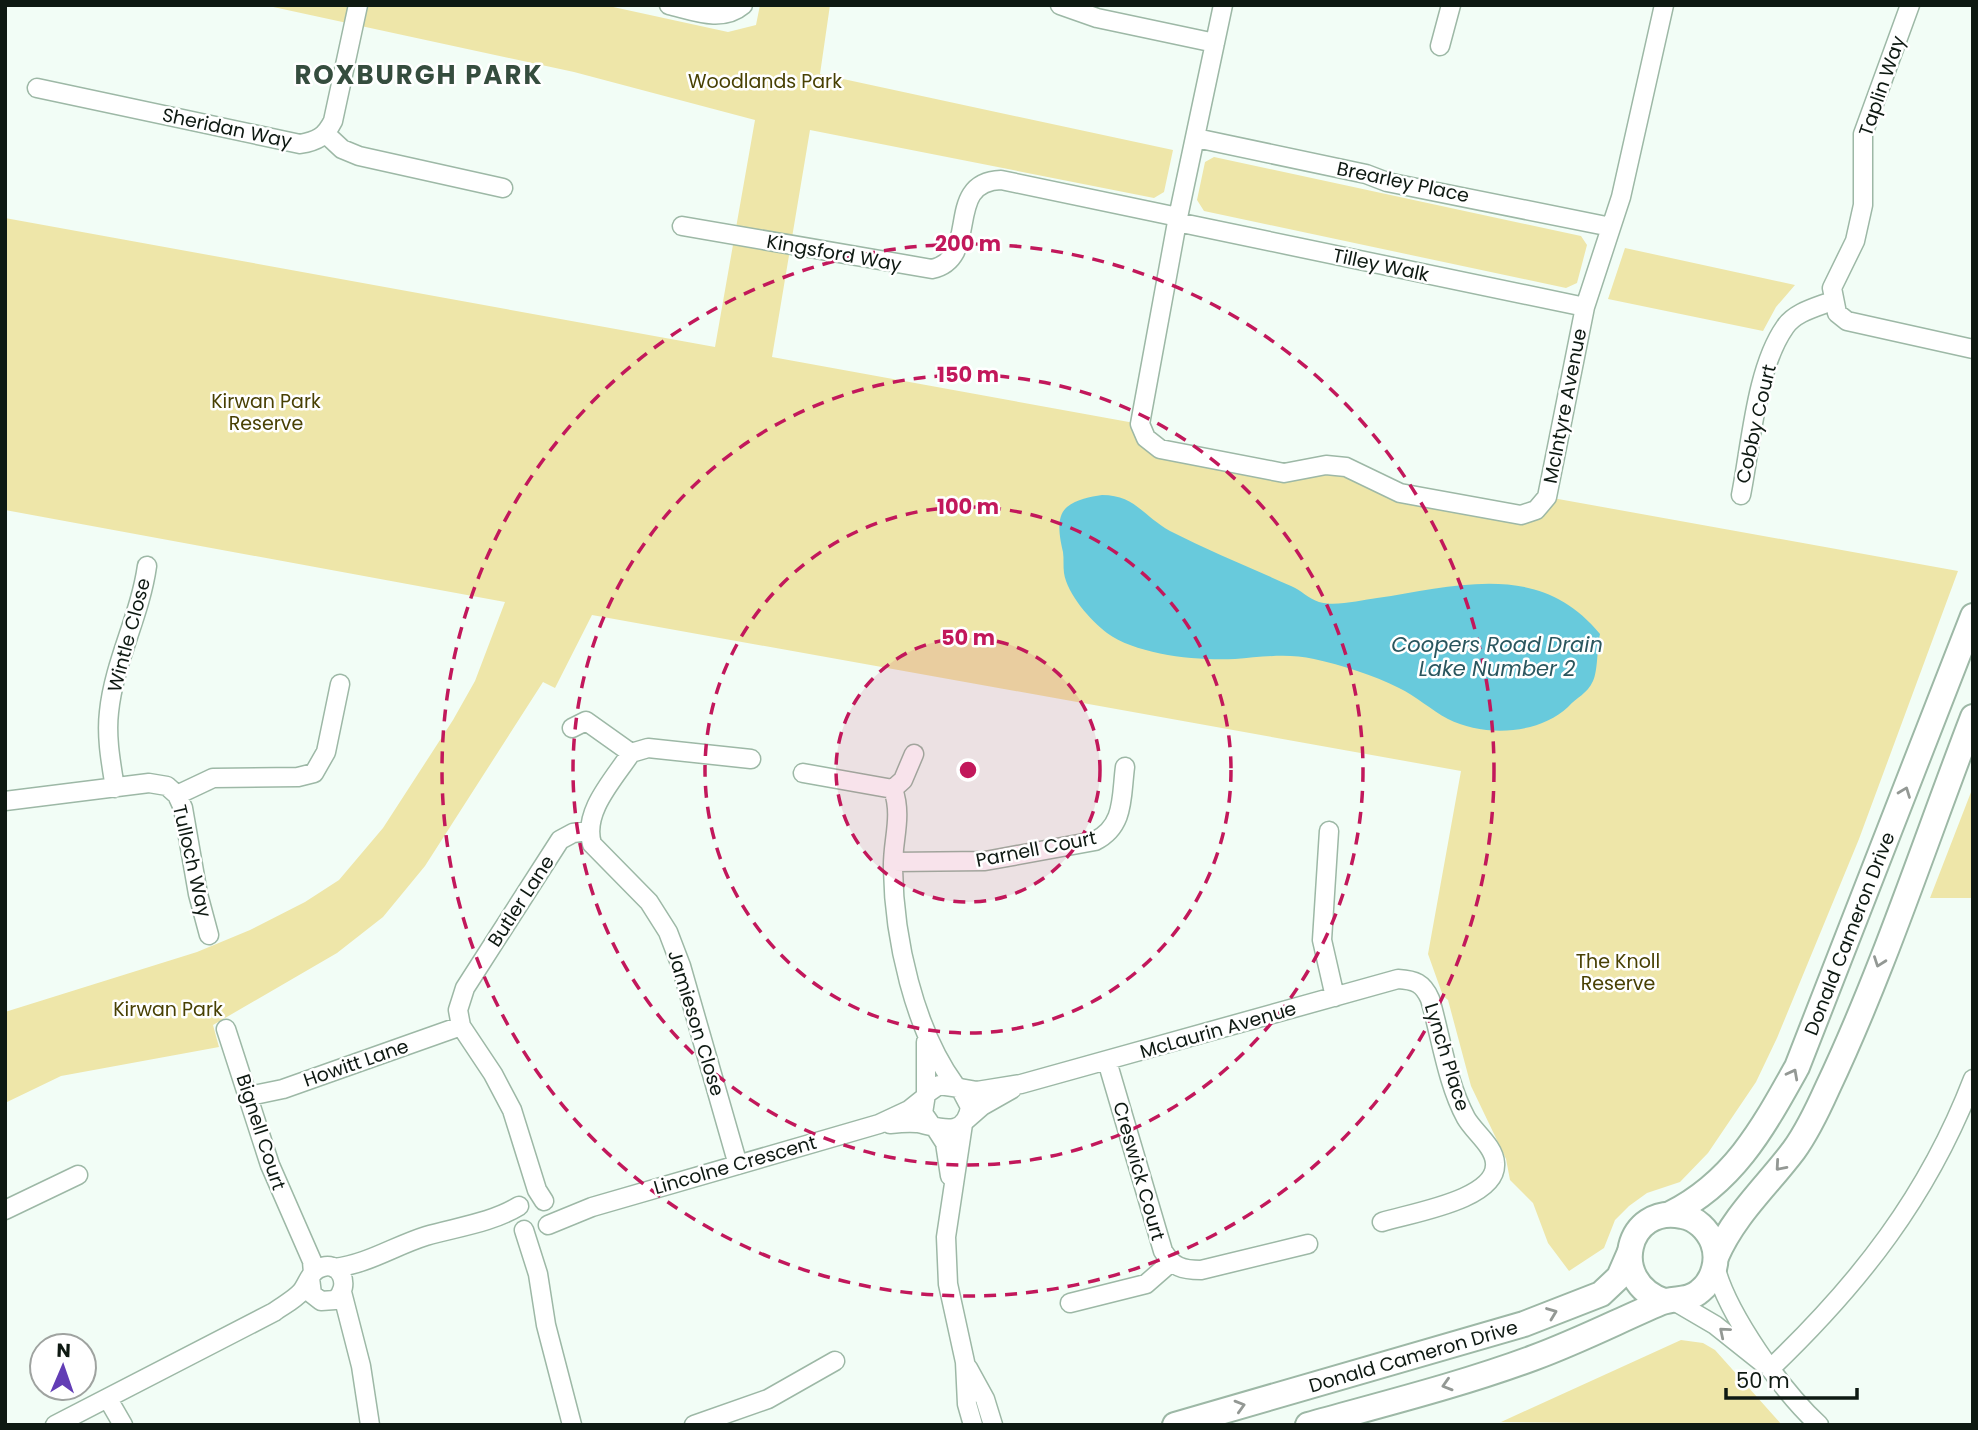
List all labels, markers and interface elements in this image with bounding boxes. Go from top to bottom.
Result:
street label: Taplin Way [1852,32,1912,140]
district label: ROXBURGH PARK [294,57,544,93]
park label: Woodlands Park [688,68,842,95]
street label: Sheridan Way [160,101,295,155]
street label: Brearley Place [1334,155,1472,209]
street label: Kingsford Way [764,228,904,278]
text: 200 m [935,229,1001,258]
street label: Tilley Walk [1330,242,1432,288]
street label: McIntyre Avenue [1537,326,1593,486]
text: 150 m [937,360,999,389]
street label: Cobby Court [1729,362,1783,486]
park label: Kirwan Park Reserve [211,388,321,437]
text: 100 m [937,492,999,521]
street label: Wintle Close [101,575,157,695]
text: 50 m [941,623,995,652]
water label: Coopers Road Drain Lake Number 2 [1391,630,1603,683]
centre of rings [956,758,980,782]
one-way arrow [1897,787,1911,799]
street label: Tulloch Way [166,802,218,920]
street label: Parnell Court [973,824,1099,874]
street label: Donald Cameron Drive [1797,828,1901,1039]
street label: Butler Lane [481,850,561,952]
street label: Jamieson Close [661,947,731,1099]
park label: The Knoll Reserve [1576,948,1660,997]
one-way arrow [1874,956,1888,968]
street label: McLaurin Avenue [1137,995,1299,1065]
park label: Kirwan Park [113,996,223,1023]
street label: Lynch Place [1418,1000,1476,1114]
street label: Howitt Lane [300,1032,412,1094]
one-way arrow [1785,1069,1798,1081]
street label: Bignell Court [230,1071,292,1194]
street label: Creswick Court [1106,1099,1172,1244]
street label: Lincolne Crescent [650,1129,820,1201]
one-way arrow [1776,1157,1788,1170]
one-way arrow [1546,1307,1558,1321]
street label: Donald Cameron Drive [1306,1313,1521,1399]
one-way arrow [1719,1328,1732,1340]
north arrow [28,1332,98,1402]
text: N [56,1337,71,1364]
scale bar [1726,1356,1857,1400]
text: 50 m [1736,1366,1790,1395]
one-way arrow [1441,1376,1453,1391]
one-way arrow [1234,1399,1246,1414]

